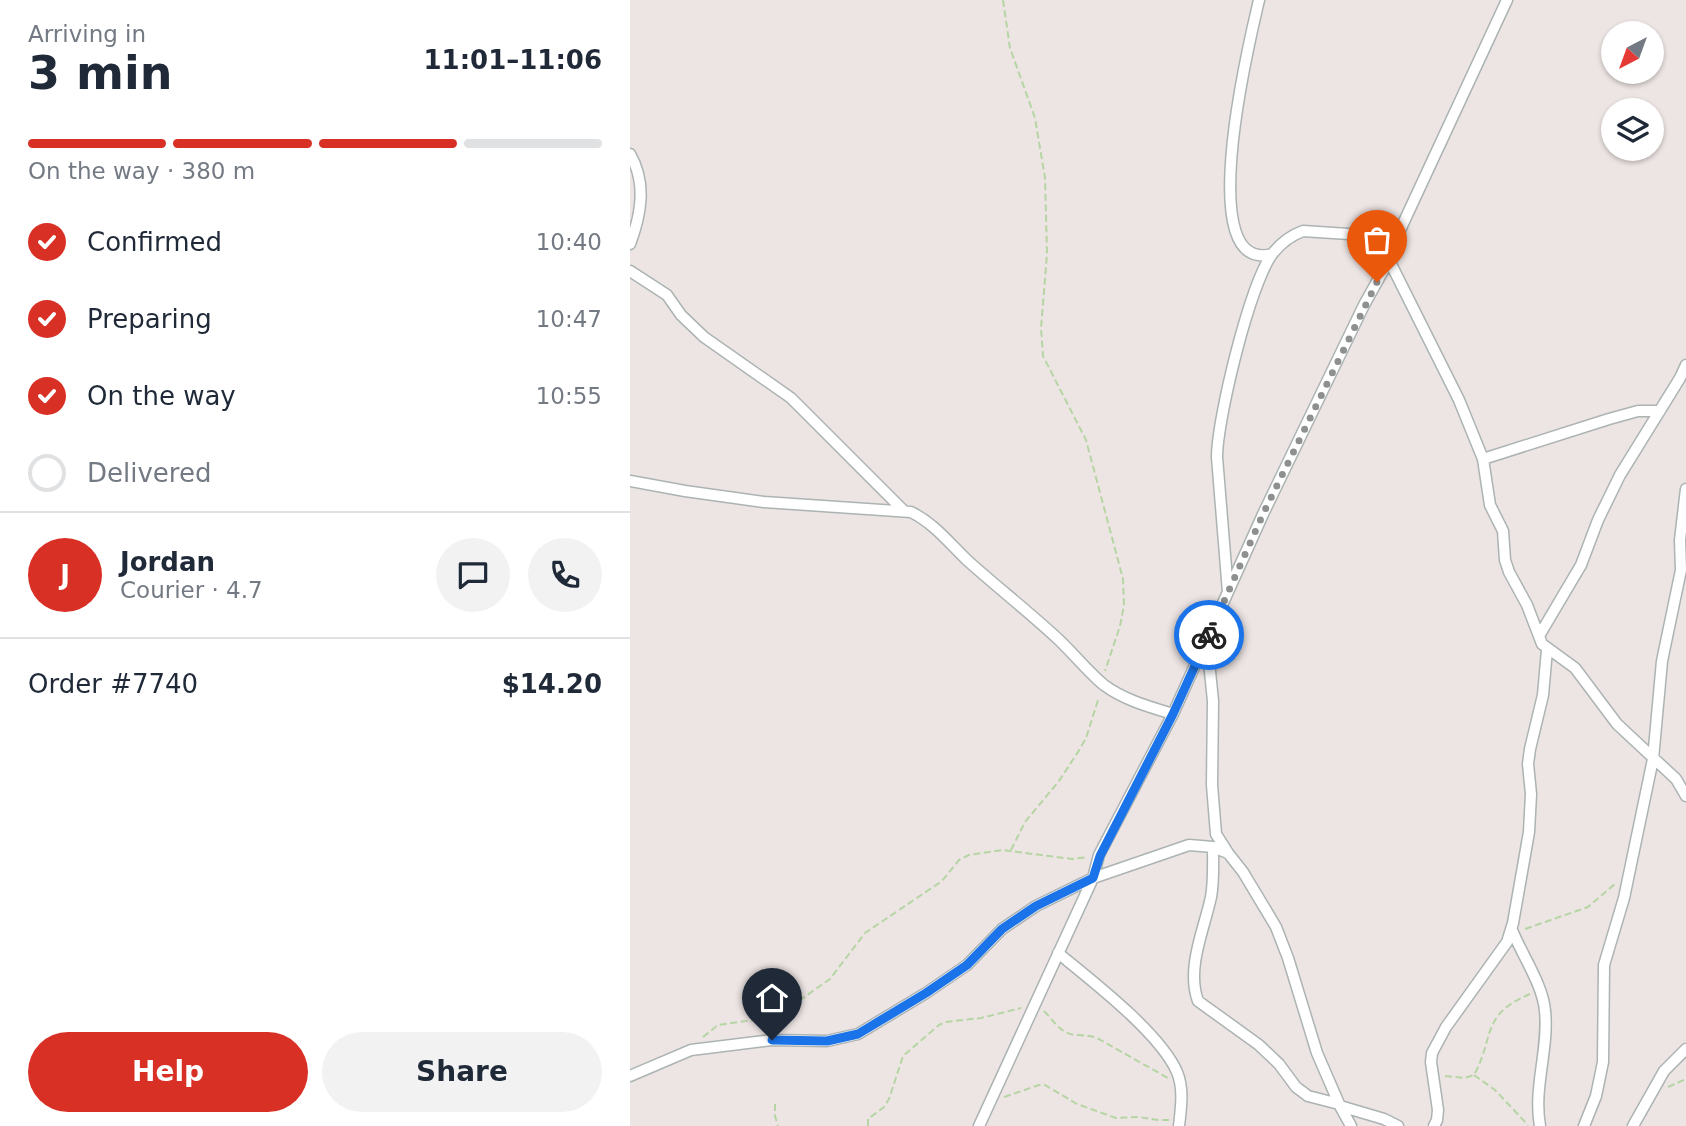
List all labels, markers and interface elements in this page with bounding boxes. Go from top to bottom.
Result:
text: Arriving in [28,21,146,47]
north arrow [1601,21,1664,84]
map controls [1601,21,1664,161]
text: 11:01–11:06 [423,45,602,75]
text: 3 min [28,46,172,100]
button: layers [1601,98,1664,161]
text: On the way · 380 m [28,158,255,184]
pin [1347,210,1407,282]
icon: bag [1358,221,1396,259]
icon: check [28,223,66,261]
text: Confirmed [87,227,222,257]
text: 10:40 [536,229,602,255]
icon: check [28,300,66,338]
text: Preparing [87,304,212,334]
text: 10:47 [536,306,602,332]
icon: check [28,377,66,415]
text: On the way [87,381,236,411]
text: 10:55 [536,383,602,409]
text: Delivered [87,458,211,488]
button: chat [436,538,510,612]
button: phone [528,538,602,612]
text: Jordan [120,547,215,577]
text: J [60,560,70,590]
text: Courier · 4.7 [120,577,263,603]
courier [1174,600,1244,670]
icon: bike [1190,616,1228,654]
text: Order #7740 [28,669,198,699]
text: $14.20 [502,669,602,699]
pin [742,968,802,1040]
icon: home [753,979,791,1017]
button: Help [28,1032,308,1112]
button: Share [322,1032,602,1112]

